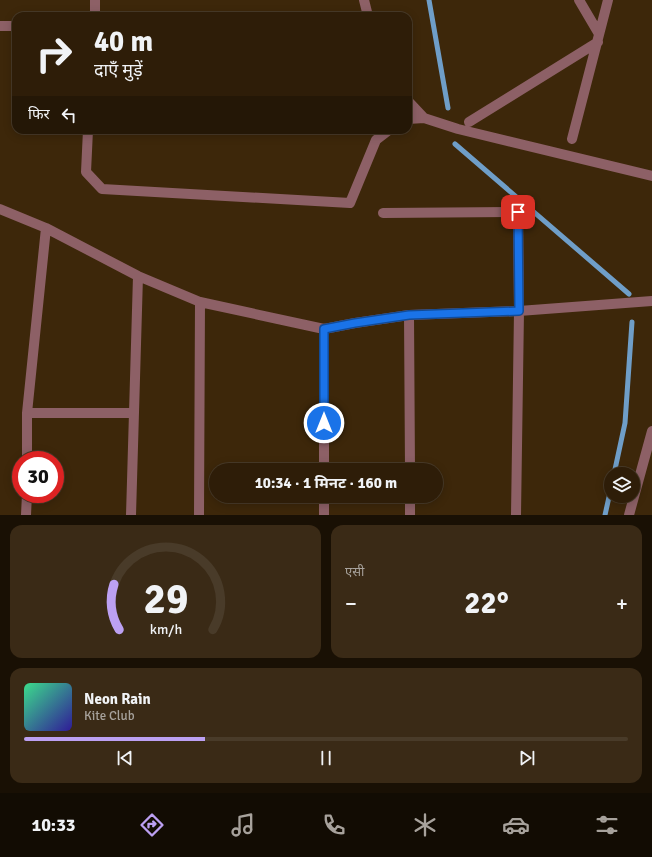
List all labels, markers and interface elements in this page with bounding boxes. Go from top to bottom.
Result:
text: 40 m [94,25,153,59]
icon: right [28,28,80,80]
text: दाएँ मुड़ें [94,59,143,81]
icon: left [58,104,80,126]
text: फिर [28,105,50,123]
pin [501,195,535,229]
icon: arrive [507,201,529,223]
position arrow [303,402,345,444]
speed limit sign: 30 [12,451,64,503]
map controls [604,467,640,503]
button: layers [604,467,640,503]
text: 10:34 · 1 मिनट · 160 m [255,474,397,492]
text: एसी [345,564,364,580]
text: 29 [143,573,188,624]
text: 22° [464,585,509,622]
text: − [345,590,357,617]
text: + [616,590,628,617]
text: km/h [149,620,182,637]
text: Neon Rain [84,690,151,708]
text: Kite Club [84,708,135,724]
icon: previous [114,747,136,769]
icon: pause [315,747,337,769]
icon: next [516,747,538,769]
icon: directions [138,811,166,839]
icon: music [229,811,257,839]
icon: phone [320,811,348,839]
icon: climate [411,811,439,839]
icon: car [502,811,530,839]
icon: filters [593,811,621,839]
text: 10:33 [31,814,76,836]

